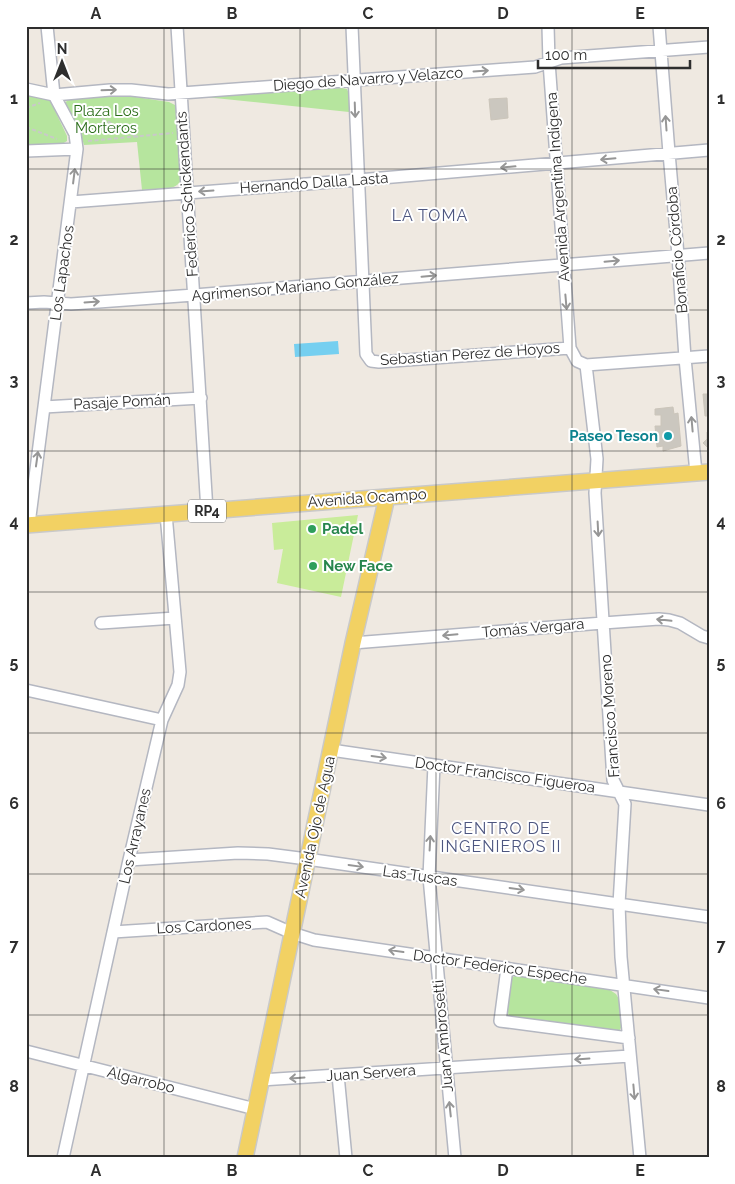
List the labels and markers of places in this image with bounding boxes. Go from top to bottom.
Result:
place label: Paseo Teson [569,427,658,445]
marker: Paseo Teson [662,430,674,442]
place label: Padel [322,520,364,538]
marker: Padel [306,523,318,535]
place label: New Face [323,557,393,575]
marker: New Face [307,560,319,572]

